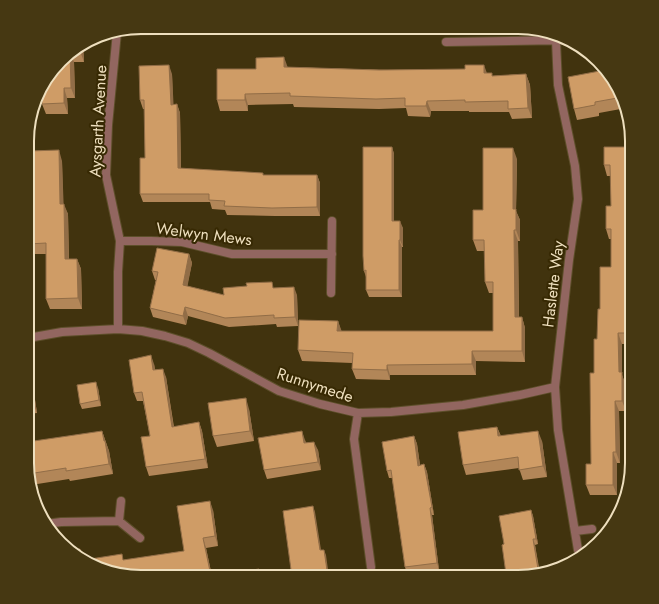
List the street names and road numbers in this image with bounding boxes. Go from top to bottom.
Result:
street label: Aysgarth Avenue [84,64,112,178]
street label: Welwyn Mews [155,217,253,251]
street label: Haslette Way [536,238,570,329]
street label: Runnymede [274,362,356,408]

